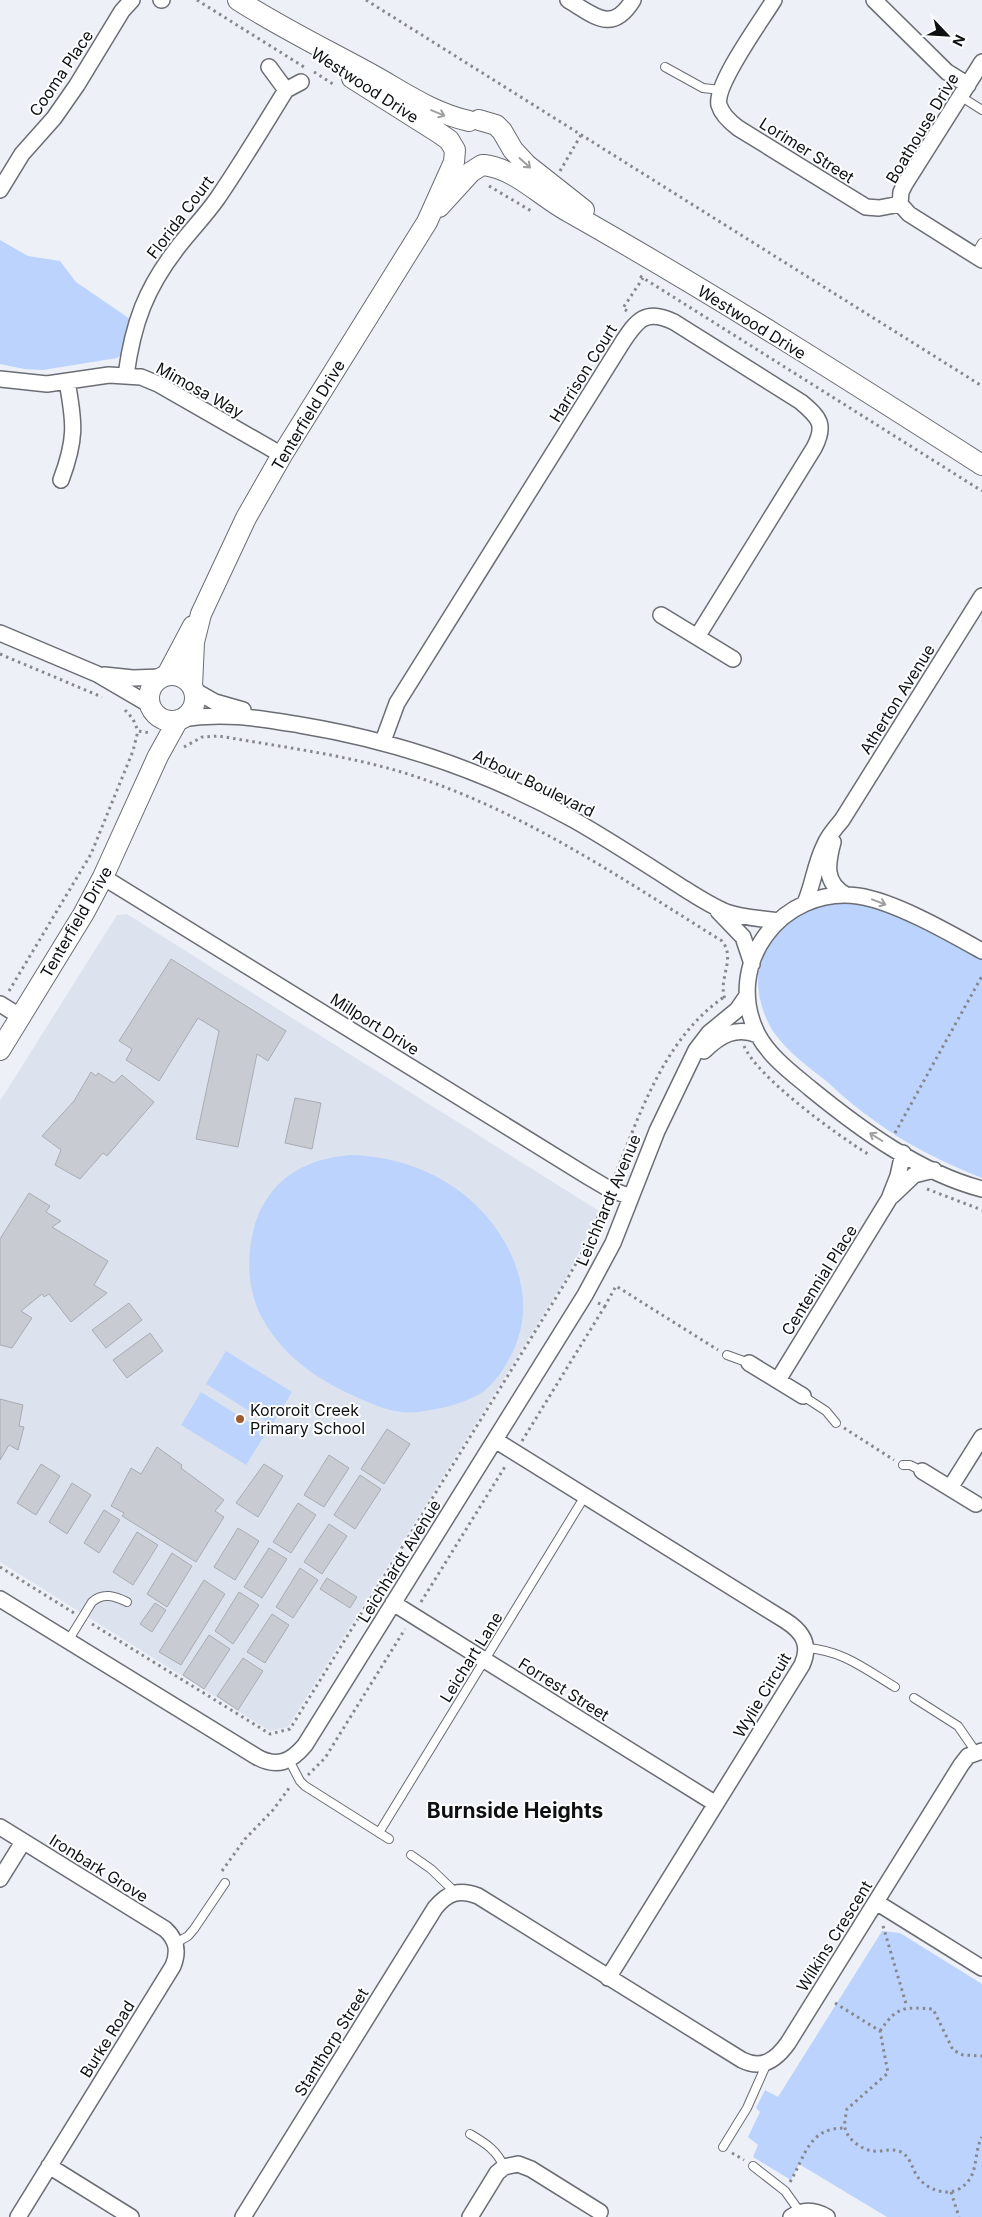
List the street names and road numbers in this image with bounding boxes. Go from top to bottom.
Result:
street label: Cooma Place [25,26,97,120]
street label: Westwood Drive [307,43,423,127]
street label: Boathouse Drive [881,69,963,187]
street label: Lorimer Street [756,113,858,187]
street label: Florida Court [142,172,218,262]
street label: Westwood Drive [694,281,810,363]
street label: Harrison Court [545,320,621,426]
street label: Tenterfield Drive [267,356,349,474]
street label: Mimosa Way [153,358,247,422]
street label: Atherton Avenue [855,640,939,758]
street label: Arbour Boulevard [470,745,598,821]
street label: Tenterfield Drive [36,863,116,981]
street label: Millport Drive [327,989,423,1059]
street label: Leichhardt Avenue [571,1131,645,1269]
street label: Centennial Place [777,1221,861,1339]
street label: Leichhardt Avenue [353,1496,445,1626]
street label: Leichart Lane [435,1608,507,1706]
street label: Wylie Circuit [729,1649,795,1741]
street label: Forrest Street [515,1653,613,1725]
street label: Ironbark Grove [46,1830,152,1906]
street label: Wilkins Crescent [792,1877,876,1995]
street label: Stanthorp Street [290,1984,372,2100]
street label: Burke Road [75,1997,139,2081]

